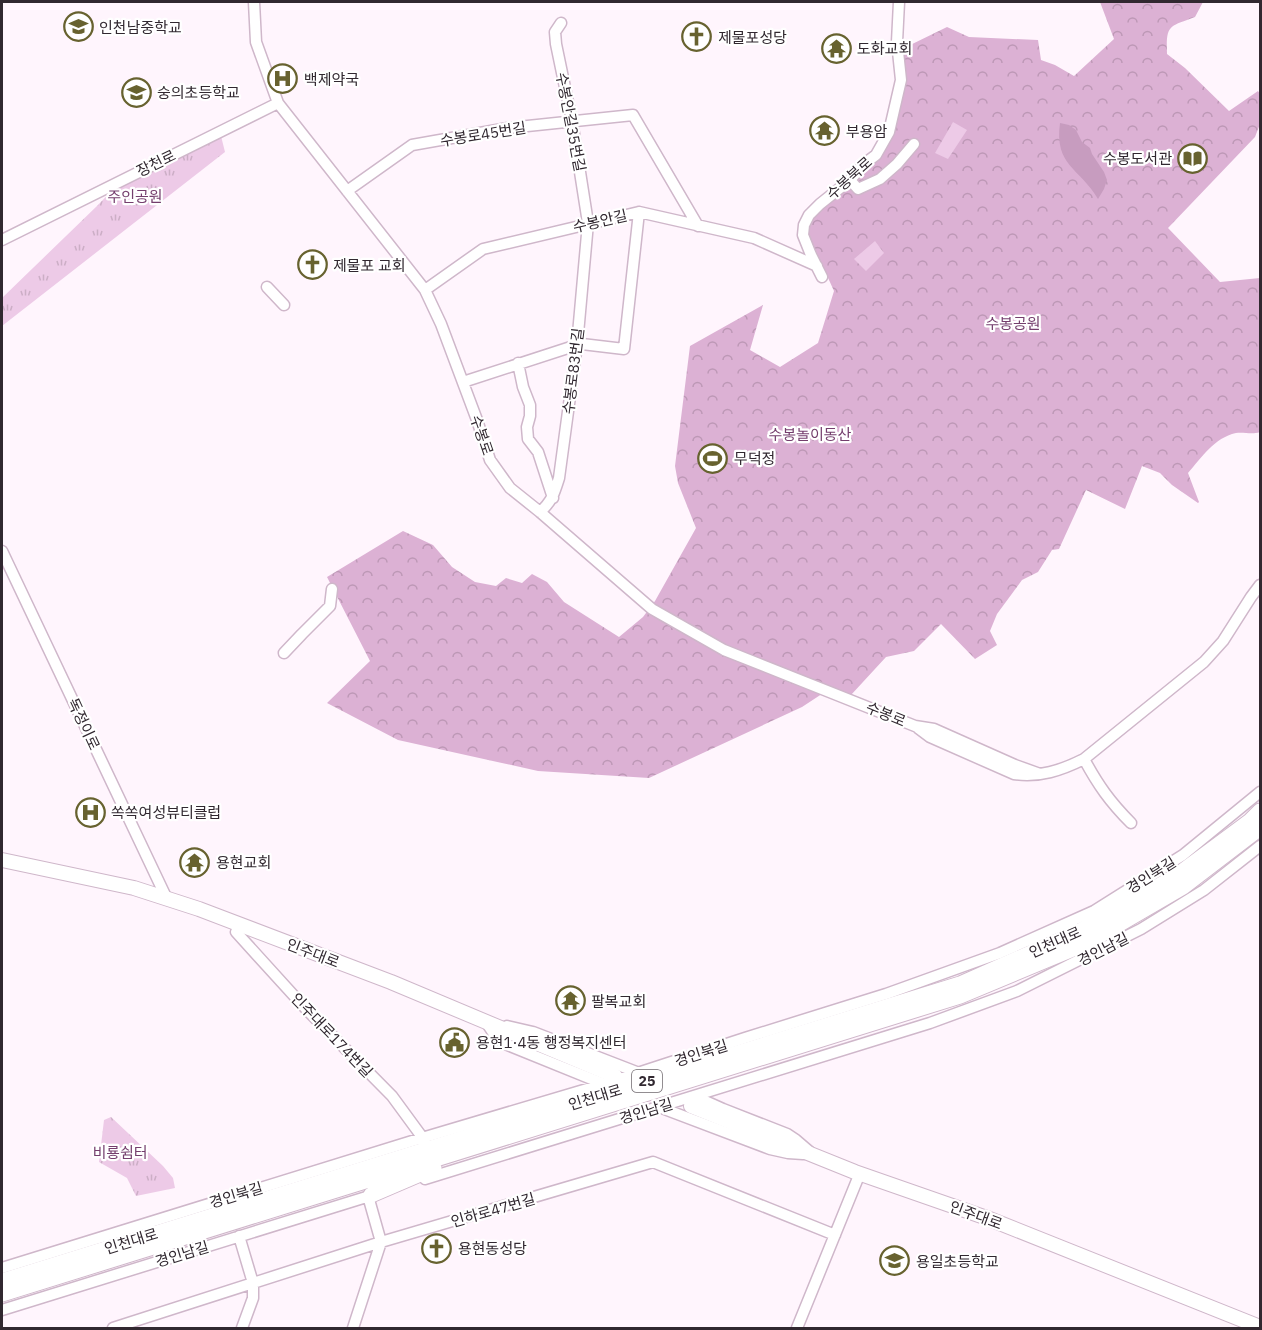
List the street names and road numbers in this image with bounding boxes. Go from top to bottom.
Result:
street label: 수봉안길35번길 [552,71,590,173]
street label: 수봉로45번길 [439,118,527,150]
street label: 장천로 [133,145,179,181]
street label: 수봉북로 [822,152,876,204]
street label: 수봉안길 [571,206,629,236]
street label: 수봉로83번길 [558,327,588,415]
street label: 수봉로 [466,412,498,458]
street label: 독정이로 [64,695,104,753]
street label: 수봉로 [863,697,909,731]
street label: 경인북길 [1123,852,1179,898]
street label: 인천대로 [1026,922,1084,962]
street label: 경인남길 [1074,928,1132,970]
street label: 인주대로 [284,934,342,972]
street label: 인주대로174번길 [287,989,377,1081]
street label: 경인북길 [672,1035,730,1071]
road number: 25 [632,1070,662,1092]
street label: 인천대로 [566,1080,624,1114]
street label: 경인남길 [617,1094,675,1128]
street label: 경인북길 [207,1178,265,1212]
street label: 인하로47번길 [449,1189,537,1231]
street label: 인주대로 [947,1197,1005,1233]
street label: 인천대로 [102,1224,160,1258]
street label: 경인남길 [153,1237,211,1271]

